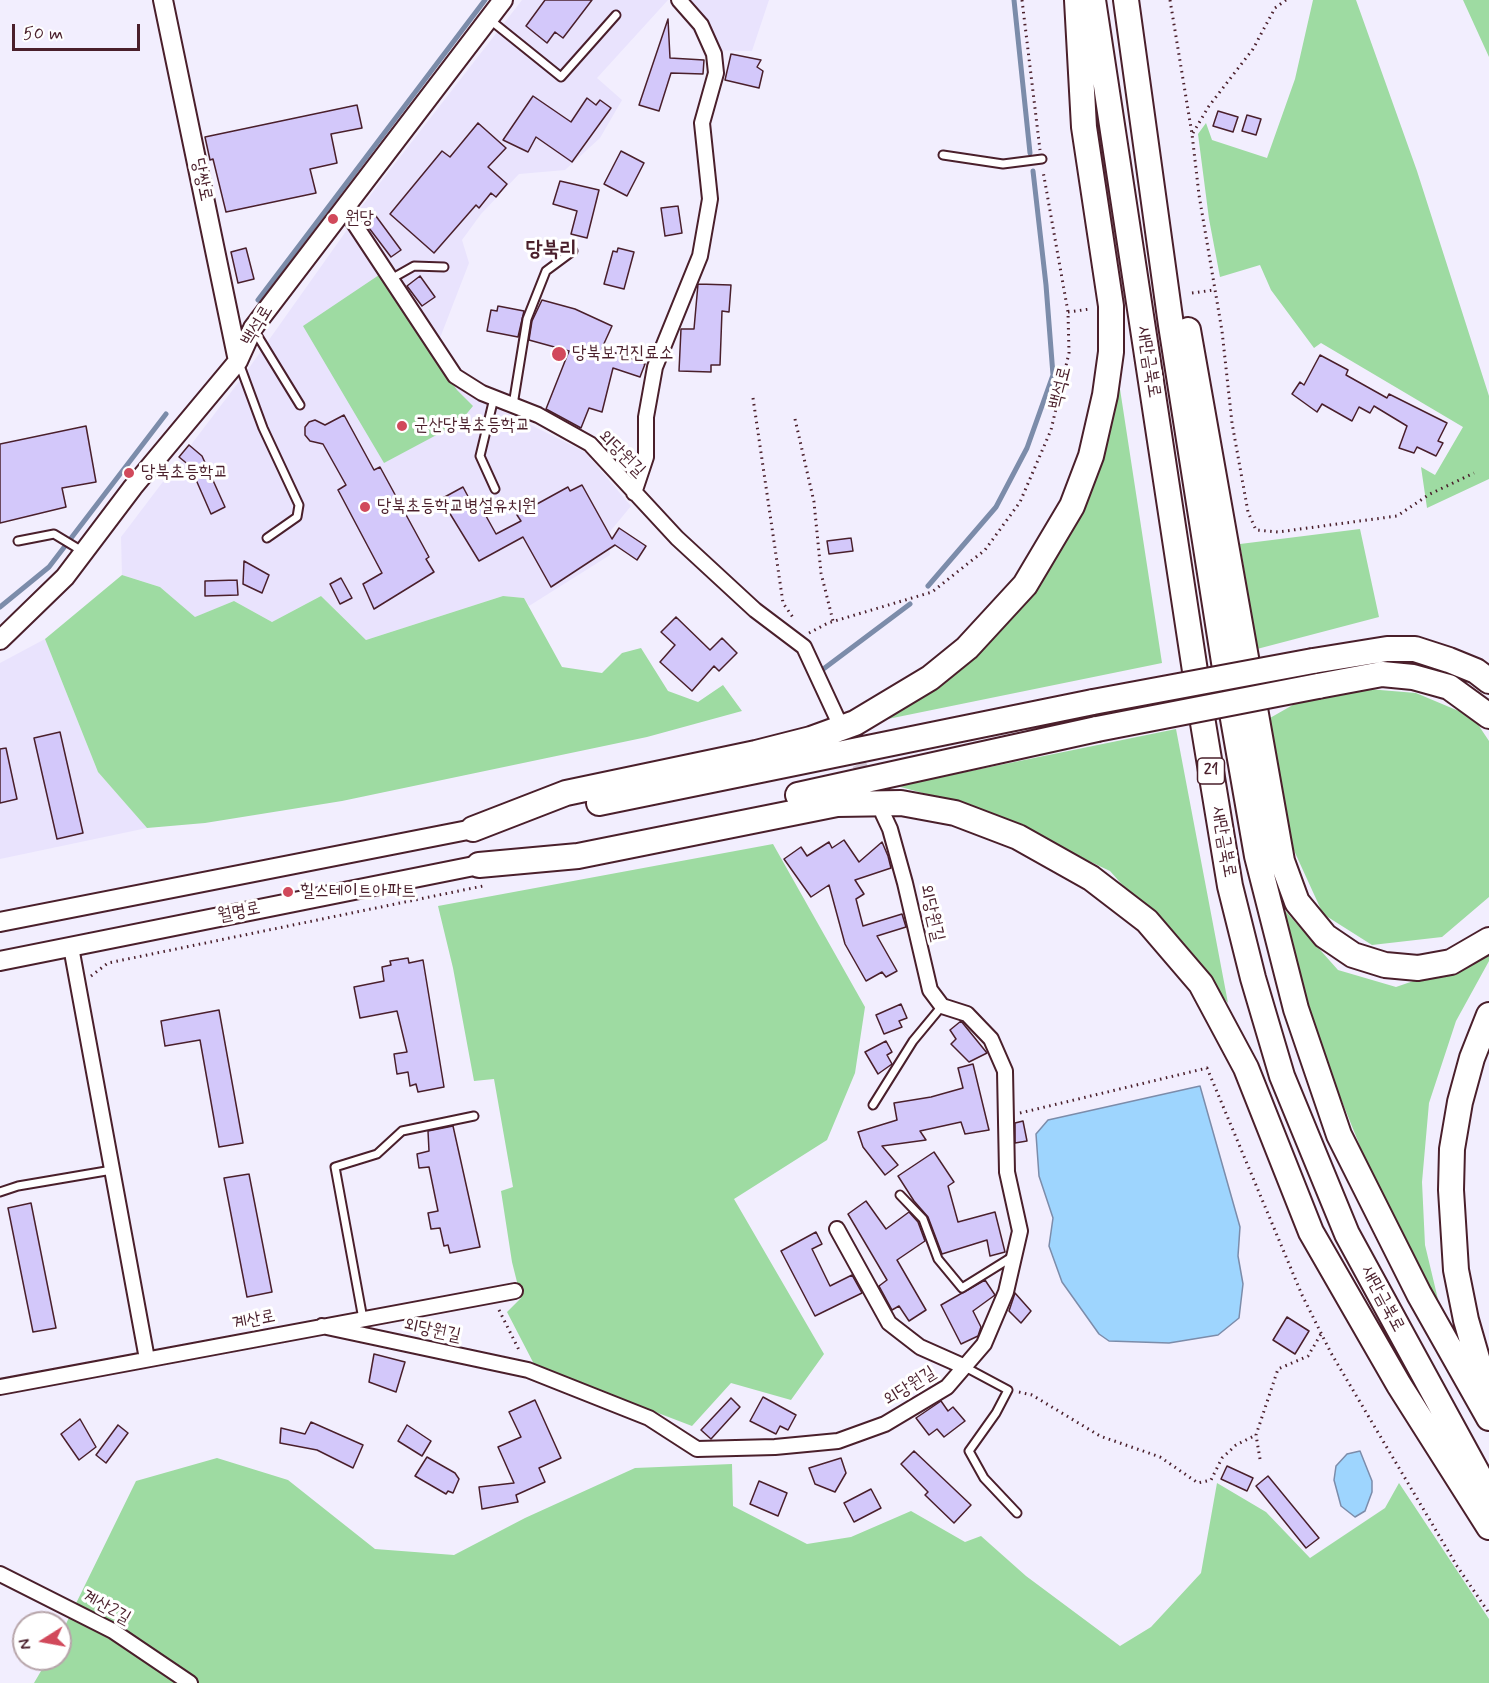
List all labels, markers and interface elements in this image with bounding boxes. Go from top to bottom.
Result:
scale bar [15,12,142,50]
text: 50 m [23,22,63,46]
street label: 당쌍로 [186,157,216,203]
place label: 원당 [345,208,374,230]
marker: 원당 [326,212,340,226]
district label: 당북리 [526,238,576,264]
street label: 백석로 [238,302,278,350]
street label: 새만금북로 [1132,325,1164,399]
place label: 당북보건진료소 [572,343,673,365]
marker: 당북보건진료소 [550,345,568,363]
street label: 백석로 [1045,364,1077,412]
place label: 군산당북초등학교 [414,415,530,437]
marker: 군산당북초등학교 [395,419,409,433]
street label: 외당원길 [593,426,649,482]
place label: 당북초등학교 [141,462,228,484]
marker: 당북초등학교 [122,466,136,480]
place label: 당북초등학교병설유치원 [377,496,536,518]
marker: 당북초등학교병설유치원 [358,500,372,514]
road number: 21 [1198,758,1224,784]
street label: 새만금북로 [1206,804,1240,880]
place label: 힐스테이트아파트 [300,881,416,903]
street label: 외당원길 [914,882,948,944]
marker: 힐스테이트아파트 [281,885,295,899]
street label: 월명로 [216,898,262,928]
street label: 새만금북로 [1355,1262,1409,1336]
street label: 계산로 [231,1306,277,1336]
street label: 외당원길 [401,1314,463,1348]
street label: 외당원길 [880,1362,940,1412]
street label: 계산2길 [78,1586,134,1630]
north arrow [12,1611,72,1671]
text: N [14,1637,37,1651]

